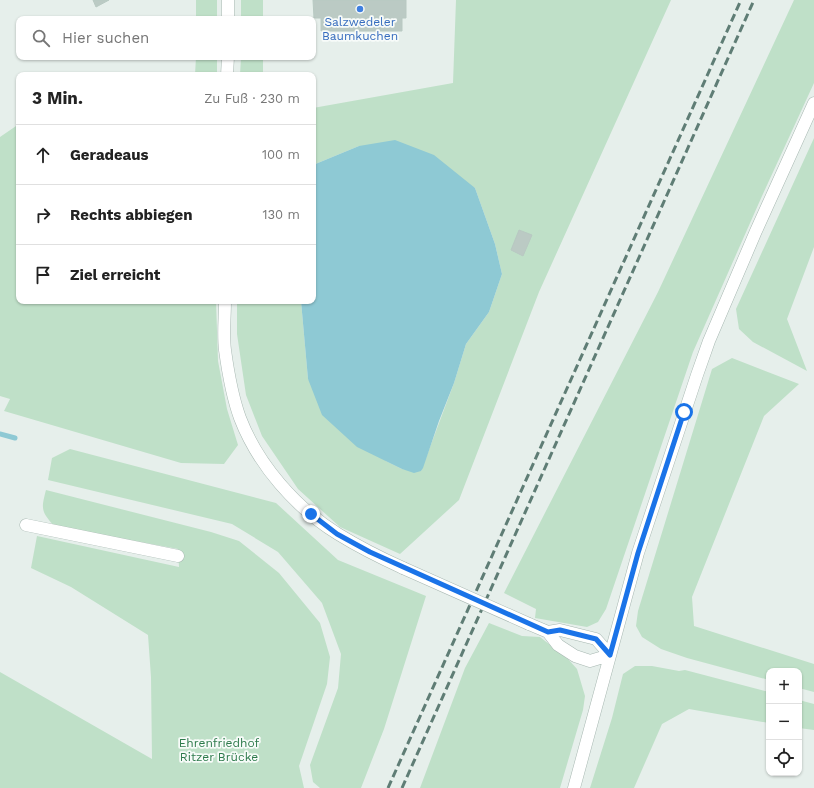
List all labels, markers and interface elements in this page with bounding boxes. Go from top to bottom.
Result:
marker: Salzwedeler Baumkuchen [355,4,365,14]
place label: Salzwedeler Baumkuchen [322,15,398,43]
search box [16,16,316,60]
icon: search [30,27,52,49]
text: Hier suchen [62,29,149,47]
text: 3 Min. [32,88,83,108]
text: Zu Fuß · 230 m [204,91,300,106]
icon: ahead [32,144,54,166]
text: Geradeaus [70,146,149,164]
text: 100 m [262,147,300,162]
icon: right [32,204,54,226]
text: Rechts abbiegen [70,206,192,224]
text: 130 m [262,207,300,222]
icon: arrive [32,264,54,286]
text: Ziel erreicht [70,266,160,284]
route start [675,403,693,421]
route end [302,505,320,523]
map controls [766,668,802,776]
button: + [766,668,802,704]
button: − [766,704,802,740]
park label: Ehrenfriedhof Ritzer Brücke [179,736,260,764]
button: locate [766,740,802,776]

